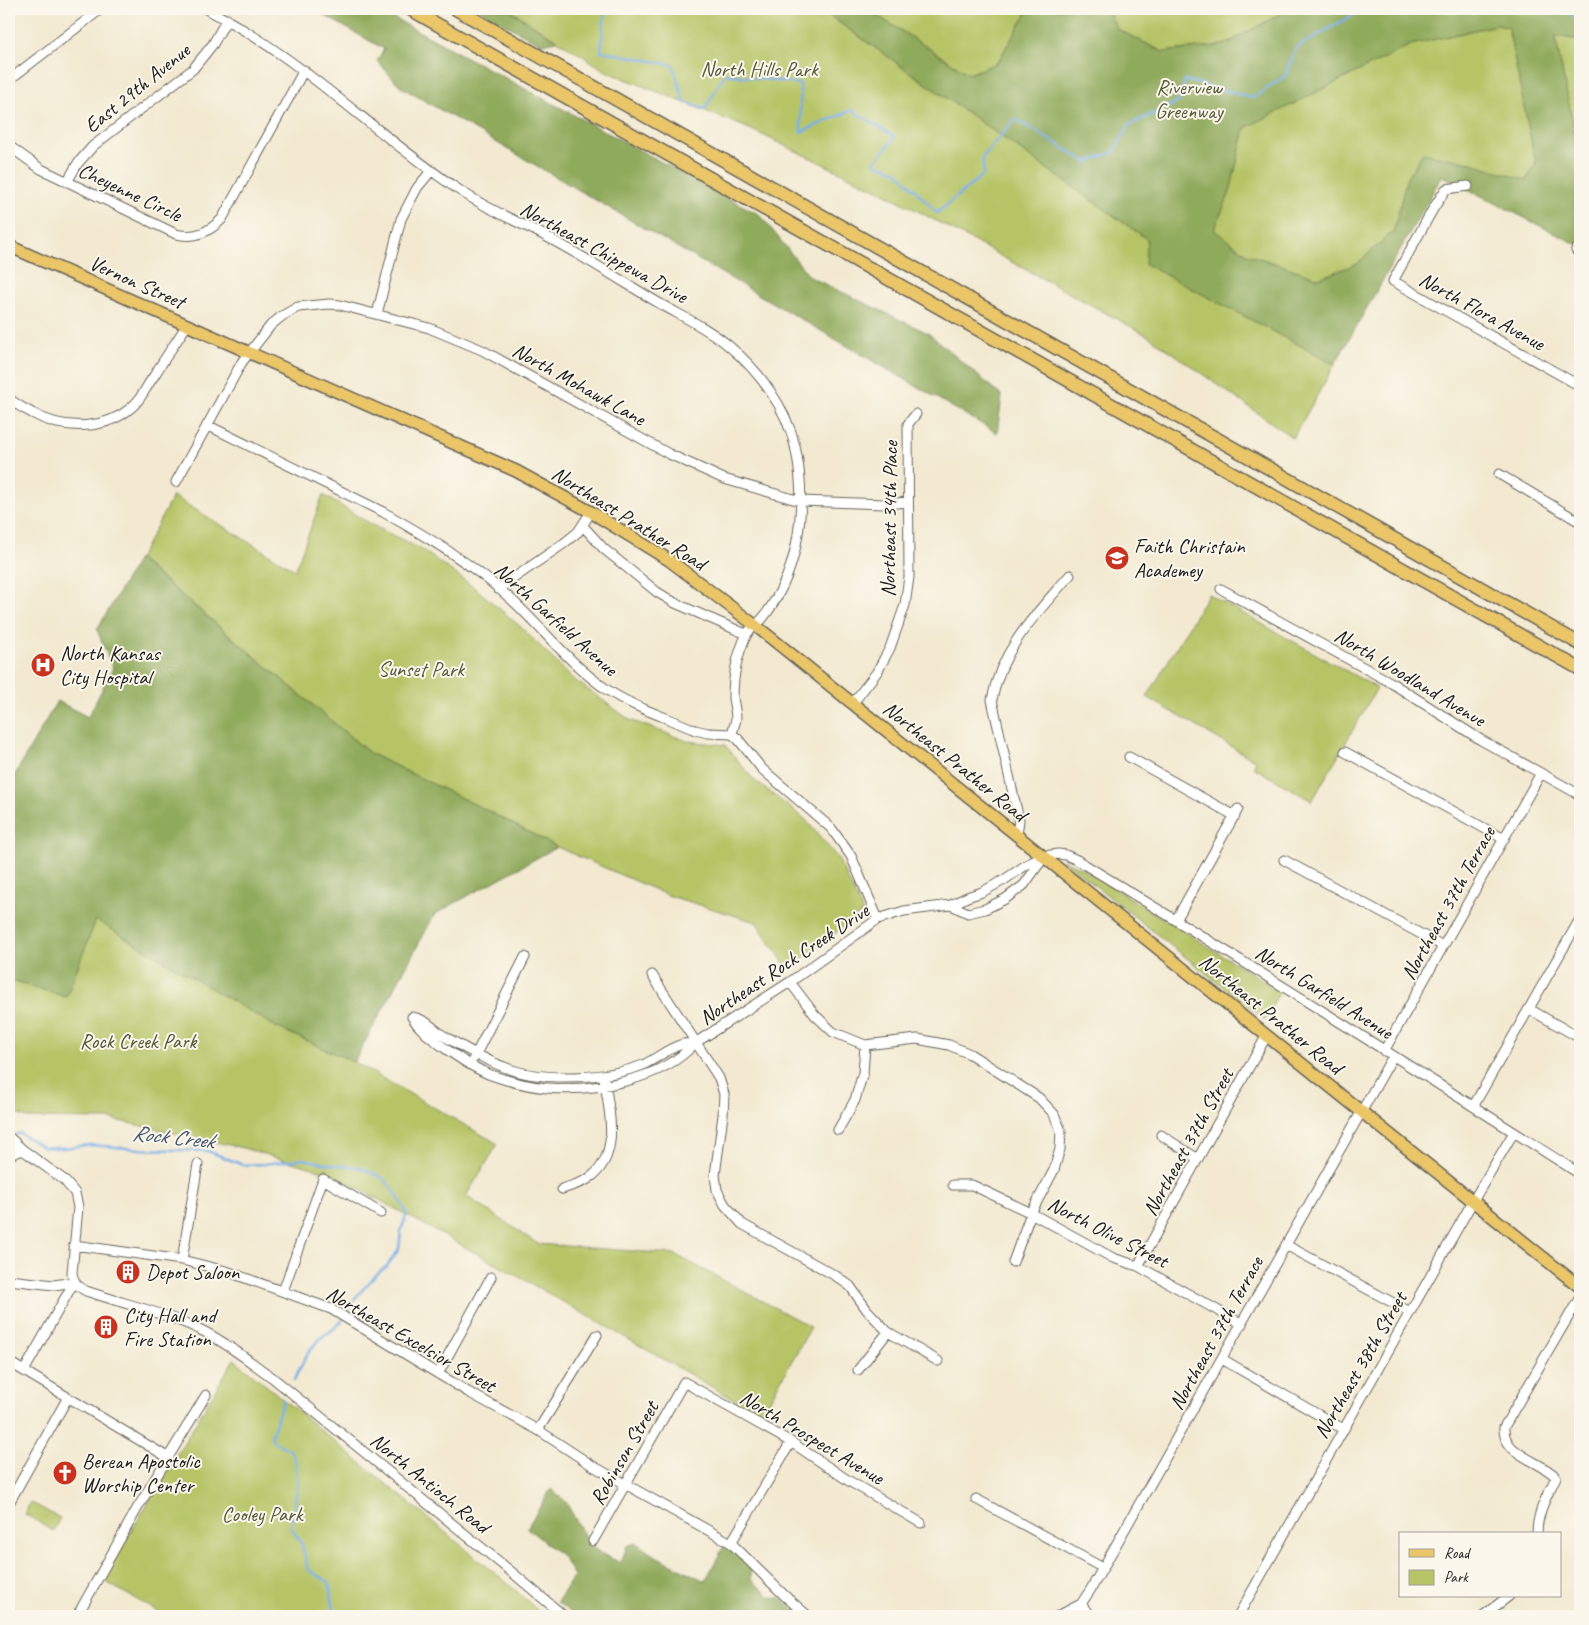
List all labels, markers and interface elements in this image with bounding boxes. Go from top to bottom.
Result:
street label: East 29th Avenue [79,37,196,138]
park label: North Hills Park [700,56,819,82]
park label: Riverview Greenway [1155,74,1225,124]
street label: Cheyenne Circle [74,157,187,228]
street label: Northeast Chippewa Drive [516,195,693,309]
street label: Vernon Street [85,250,191,316]
street label: North Flora Avenue [1415,266,1550,357]
street label: North Mohawk Lane [508,337,651,432]
street label: Northeast 34th Place [875,440,903,597]
street label: Northeast Prather Road [547,460,714,578]
place label: Faith Christain Academey [1134,533,1245,583]
school or university icon: Faith Christain Academey [1104,545,1130,571]
street label: North Garfield Avenue [489,557,624,682]
street label: North Woodland Avenue [1330,622,1492,733]
place label: North Kansas City Hospital [60,640,162,690]
hospital icon: North Kansas City Hospital [30,652,56,678]
park label: Sunset Park [378,656,465,682]
street label: Northeast Prather Road [878,695,1035,829]
street label: Northeast 37th Terrace [1395,821,1501,984]
street label: Northeast Rock Creek Drive [694,897,875,1031]
street label: North Garfield Avenue [1250,939,1399,1045]
street label: Northeast Prather Road [1194,948,1351,1082]
park label: Rock Creek Park [80,1028,198,1054]
street label: Northeast 37th Street [1137,1062,1240,1220]
water label: Rock Creek [131,1119,219,1156]
street label: North Olive Street [1043,1191,1174,1274]
street label: Northeast 37th Terrace [1163,1251,1269,1414]
building icon: Depot Saloon [115,1259,141,1285]
place label: Depot Saloon [146,1259,240,1285]
street label: Northeast Excelsior Street [322,1280,502,1399]
street label: Northeast 38th Street [1308,1286,1413,1443]
place label: City Hall and Fire Station [124,1302,219,1352]
building icon: City Hall and Fire Station [93,1314,119,1340]
street label: North Prospect Avenue [735,1384,890,1491]
street label: Robinson Street [584,1395,665,1509]
street label: North Antioch Road [365,1427,498,1541]
place label: Berean Apostolic Worship Center [82,1448,201,1498]
church icon: Berean Apostolic Worship Center [52,1460,78,1486]
park label: Cooley Park [222,1501,305,1527]
legend [1399,1532,1562,1598]
text: Road [1444,1544,1471,1563]
text: Park [1444,1568,1469,1587]

